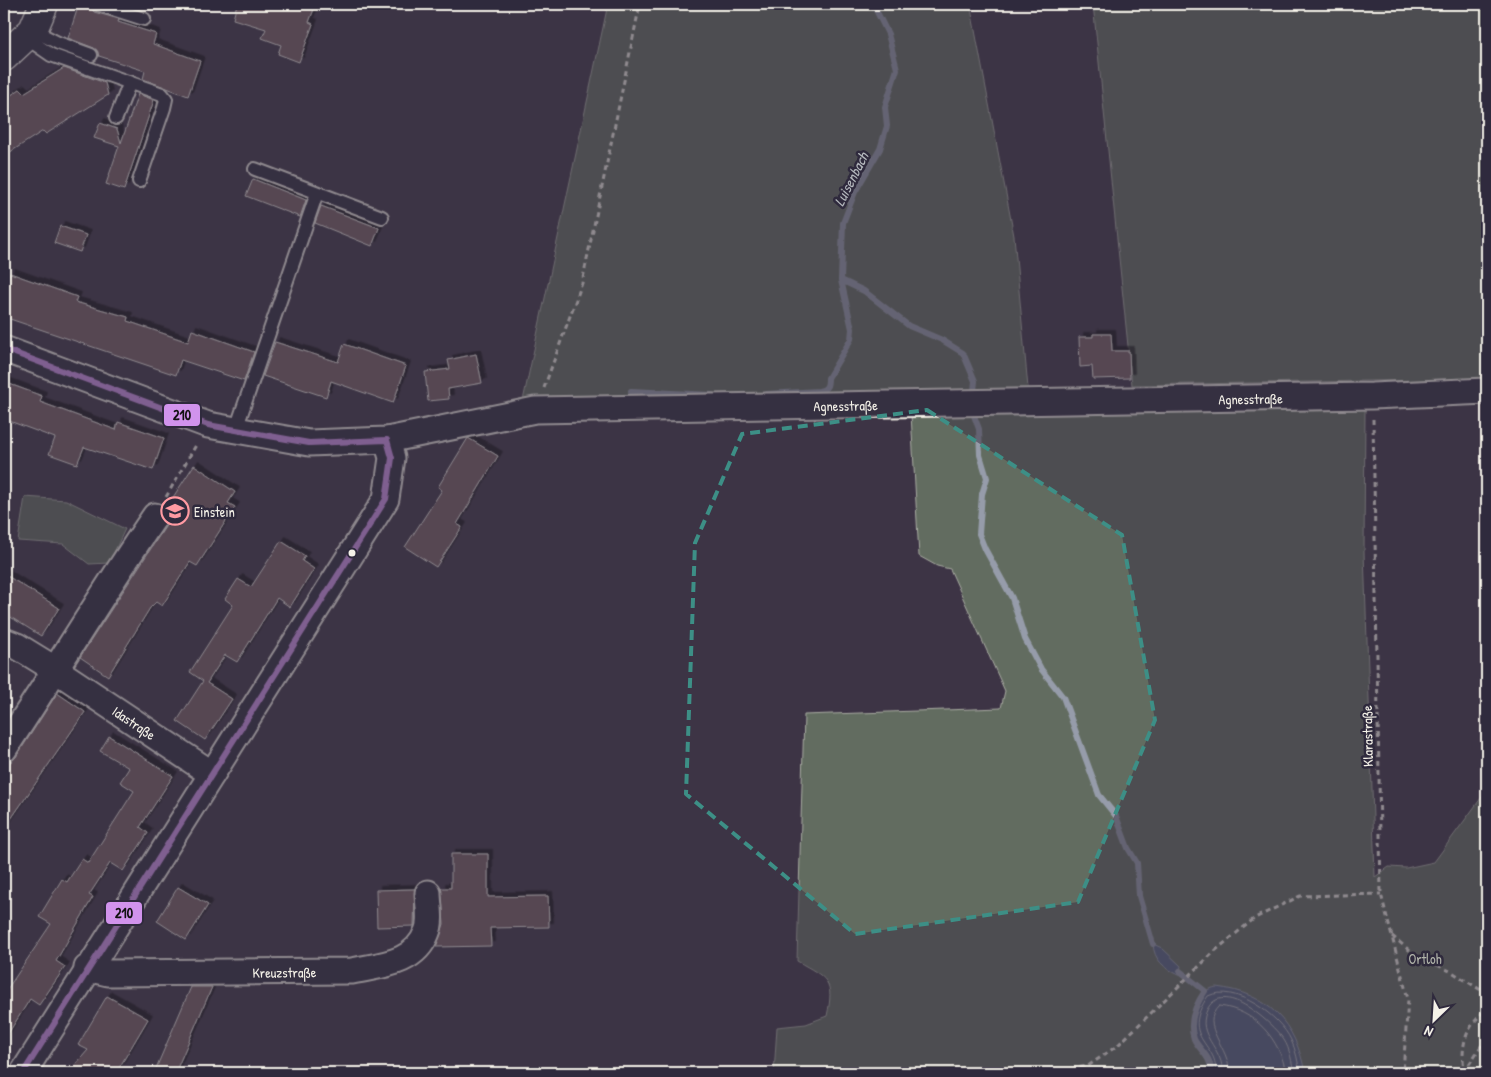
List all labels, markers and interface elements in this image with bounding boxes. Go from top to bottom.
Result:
water label: Luisenbach [829,147,874,209]
street label: Agnesstraße [1218,388,1283,409]
street label: Agnesstraße [813,395,878,416]
line badge: 210 [163,403,201,427]
text: 210 [173,405,192,424]
school or university icon: Einstein [160,496,190,526]
place label: Einstein [194,502,235,521]
unlabelled marker [347,548,357,558]
street label: Idastraße [109,701,160,744]
street label: Klarastraße [1357,705,1378,767]
line badge: 210 [105,901,143,925]
text: 210 [115,903,134,922]
park label: Ortloh [1408,949,1442,968]
street label: Kreuzstraße [252,962,317,982]
north arrow [1408,994,1458,1044]
text: N [1420,1022,1436,1042]

